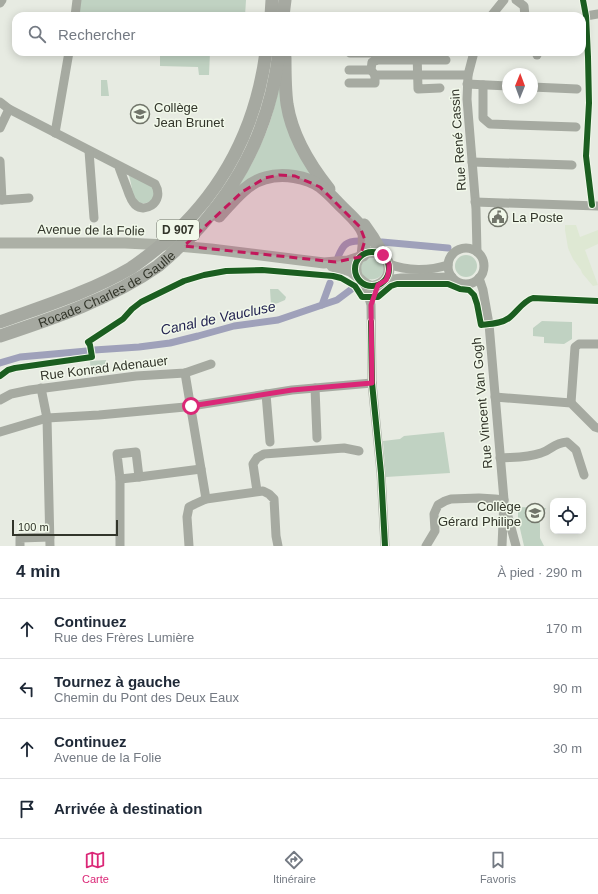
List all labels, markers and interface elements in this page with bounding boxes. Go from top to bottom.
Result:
search box [12,12,586,56]
icon: search [26,23,48,45]
text: Rechercher [58,26,136,43]
north arrow [502,68,538,104]
street label: Rue René Cassin [447,89,469,191]
place label: Collège Jean Brunet [154,100,224,130]
school or university icon: Collège Jean Brunet [129,103,151,125]
public building icon: La Poste [487,206,509,228]
place label: La Poste [512,210,563,225]
road number: D 907 [157,220,199,240]
street label: Avenue de la Folie [37,222,145,238]
route end [374,246,392,264]
street label: Rocade Charles de Gaulle [36,247,178,330]
water label: Canal de Vaucluse [159,298,277,338]
street label: Rue Vincent Van Gogh [469,337,495,469]
street label: Rue Konrad Adenauer [39,353,169,383]
route start [182,397,200,415]
map controls [550,498,586,534]
button: locate [550,498,586,534]
place label: Collège Gérard Philipe [438,499,521,529]
school or university icon: Collège Gérard Philipe [524,502,546,524]
scale bar [12,518,118,537]
text: 100 m [18,521,49,533]
text: 4 min [16,562,60,581]
text: À pied · 290 m [497,565,582,580]
text: Continuez [54,613,127,630]
icon: ahead [16,618,38,640]
text: 170 m [546,621,582,636]
text: Rue des Frères Lumière [54,630,194,645]
text: Tournez à gauche [54,673,180,690]
icon: left [16,678,38,700]
text: 90 m [553,681,582,696]
text: Chemin du Pont des Deux Eaux [54,690,239,705]
text: Continuez [54,733,127,750]
icon: ahead [16,738,38,760]
text: 30 m [553,741,582,756]
text: Avenue de la Folie [54,750,161,765]
icon: arrive [16,798,38,820]
text: Arrivée à destination [54,800,202,817]
tab: Carte [82,849,109,885]
tab: Itinéraire [273,849,316,885]
tab: Favoris [480,849,516,885]

